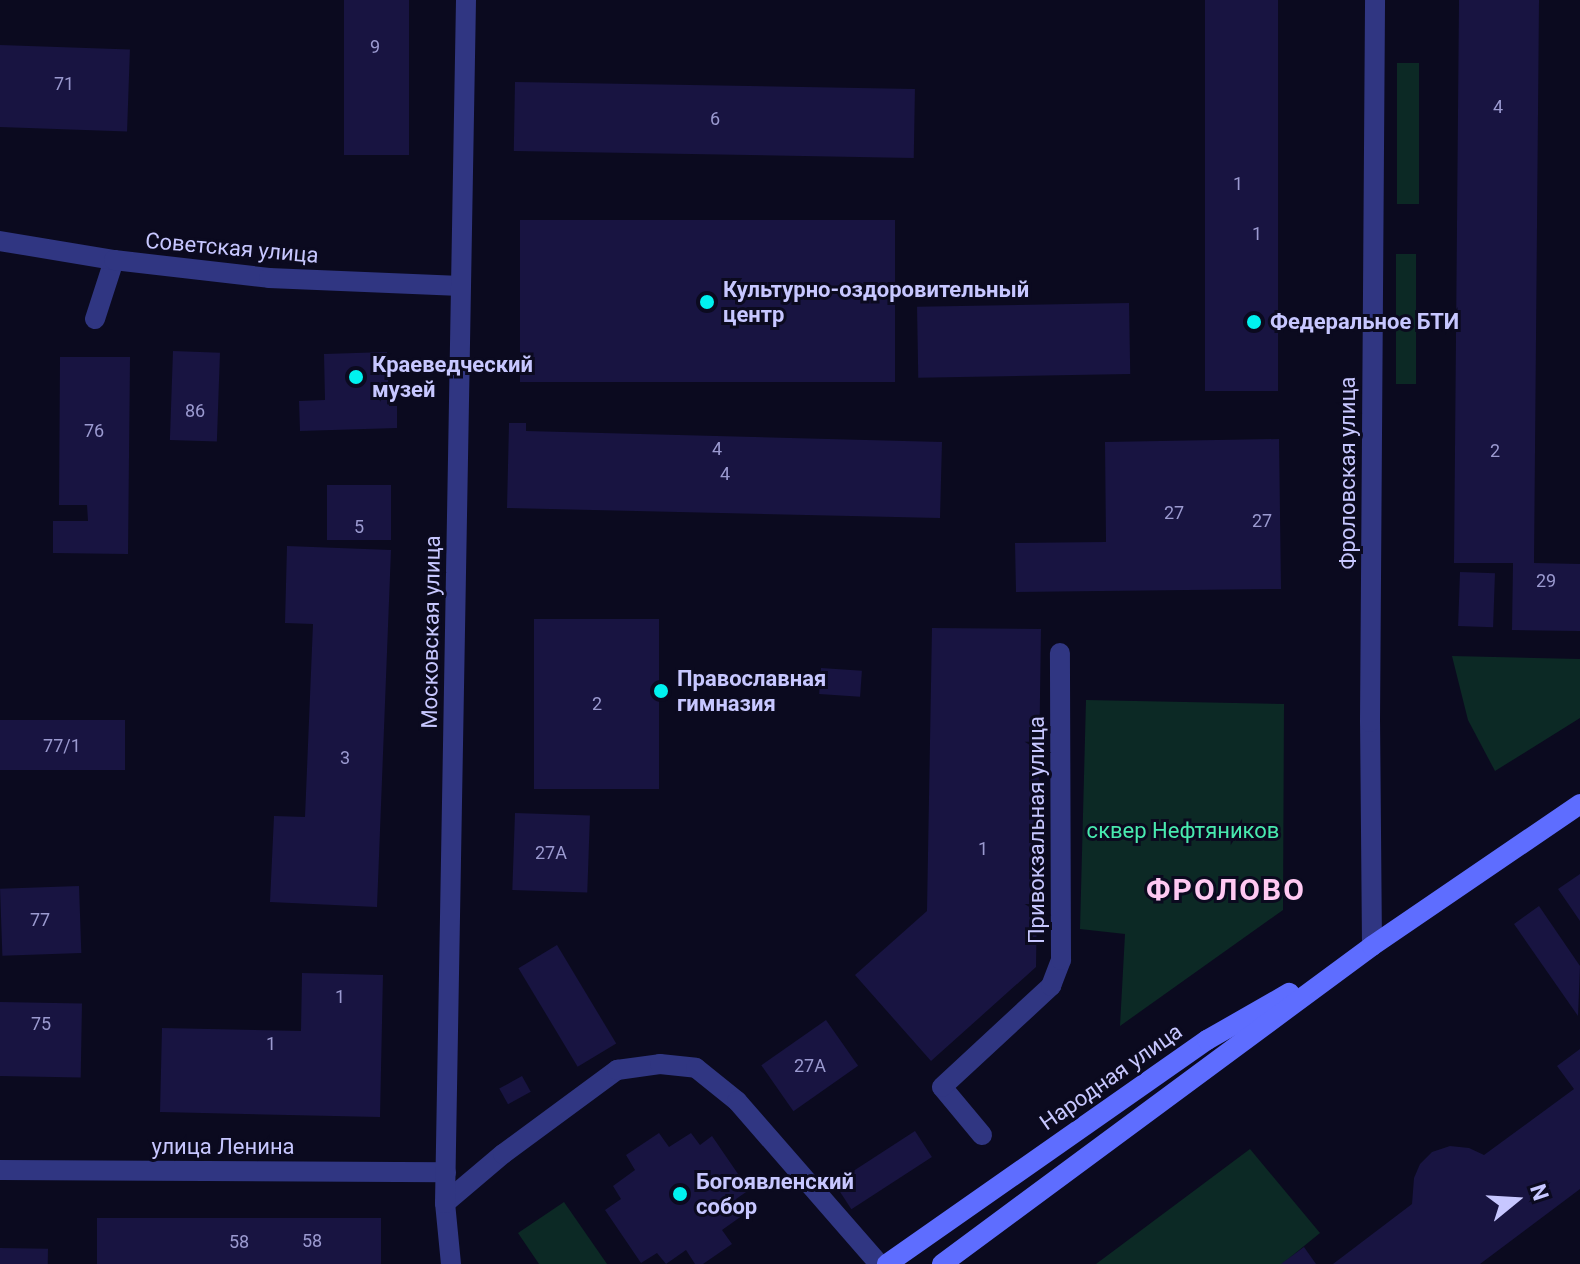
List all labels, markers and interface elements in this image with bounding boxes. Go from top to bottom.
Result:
house number: 9 [370,36,380,58]
house number: 71 [54,73,74,95]
house number: 4 [1493,96,1503,118]
house number: 6 [710,108,720,130]
house number: 1 [1233,173,1243,195]
house number: 1 [1252,223,1262,245]
street label: Советская улица [144,227,320,269]
place label: Культурно-оздоровительный центр [723,276,1029,328]
marker: Культурно-оздоровительный центр [698,293,716,311]
place label: Федеральное БТИ [1270,309,1459,335]
marker: Федеральное БТИ [1245,313,1263,331]
place label: Краеведческий музей [372,351,533,402]
marker: Краеведческий музей [347,368,365,386]
street label: Фроловская улица [1335,377,1361,569]
house number: 86 [185,400,205,422]
house number: 76 [84,420,104,442]
house number: 4 [712,438,722,460]
house number: 2 [1490,440,1500,462]
house number: 4 [720,463,730,485]
house number: 27 [1164,502,1184,524]
house number: 27 [1252,510,1272,532]
house number: 5 [354,516,364,538]
street label: Московская улица [416,535,446,729]
house number: 29 [1536,570,1556,592]
place label: Православная гимназия [677,665,826,716]
marker: Православная гимназия [652,682,670,700]
house number: 2 [592,693,602,715]
street label: Привокзальная улица [1024,716,1050,944]
house number: 77/1 [43,735,81,757]
house number: 3 [340,747,350,769]
park label: сквер Нефтяников [1087,818,1279,844]
house number: 1 [978,838,988,860]
house number: 27А [535,842,567,864]
district label: ФРОЛОВО [1146,872,1306,908]
house number: 77 [30,909,50,931]
house number: 1 [335,986,345,1008]
house number: 75 [31,1013,51,1035]
street label: Народная улица [1035,1018,1187,1136]
house number: 1 [266,1033,276,1055]
house number: 27А [794,1055,826,1077]
street label: улица Ленина [151,1134,295,1160]
north arrow [1476,1160,1556,1240]
place label: Богоявленский собор [696,1168,854,1220]
text: N [1525,1181,1554,1204]
marker: Богоявленский собор [671,1185,689,1203]
house number: 58 [302,1230,322,1252]
house number: 58 [229,1231,249,1253]

